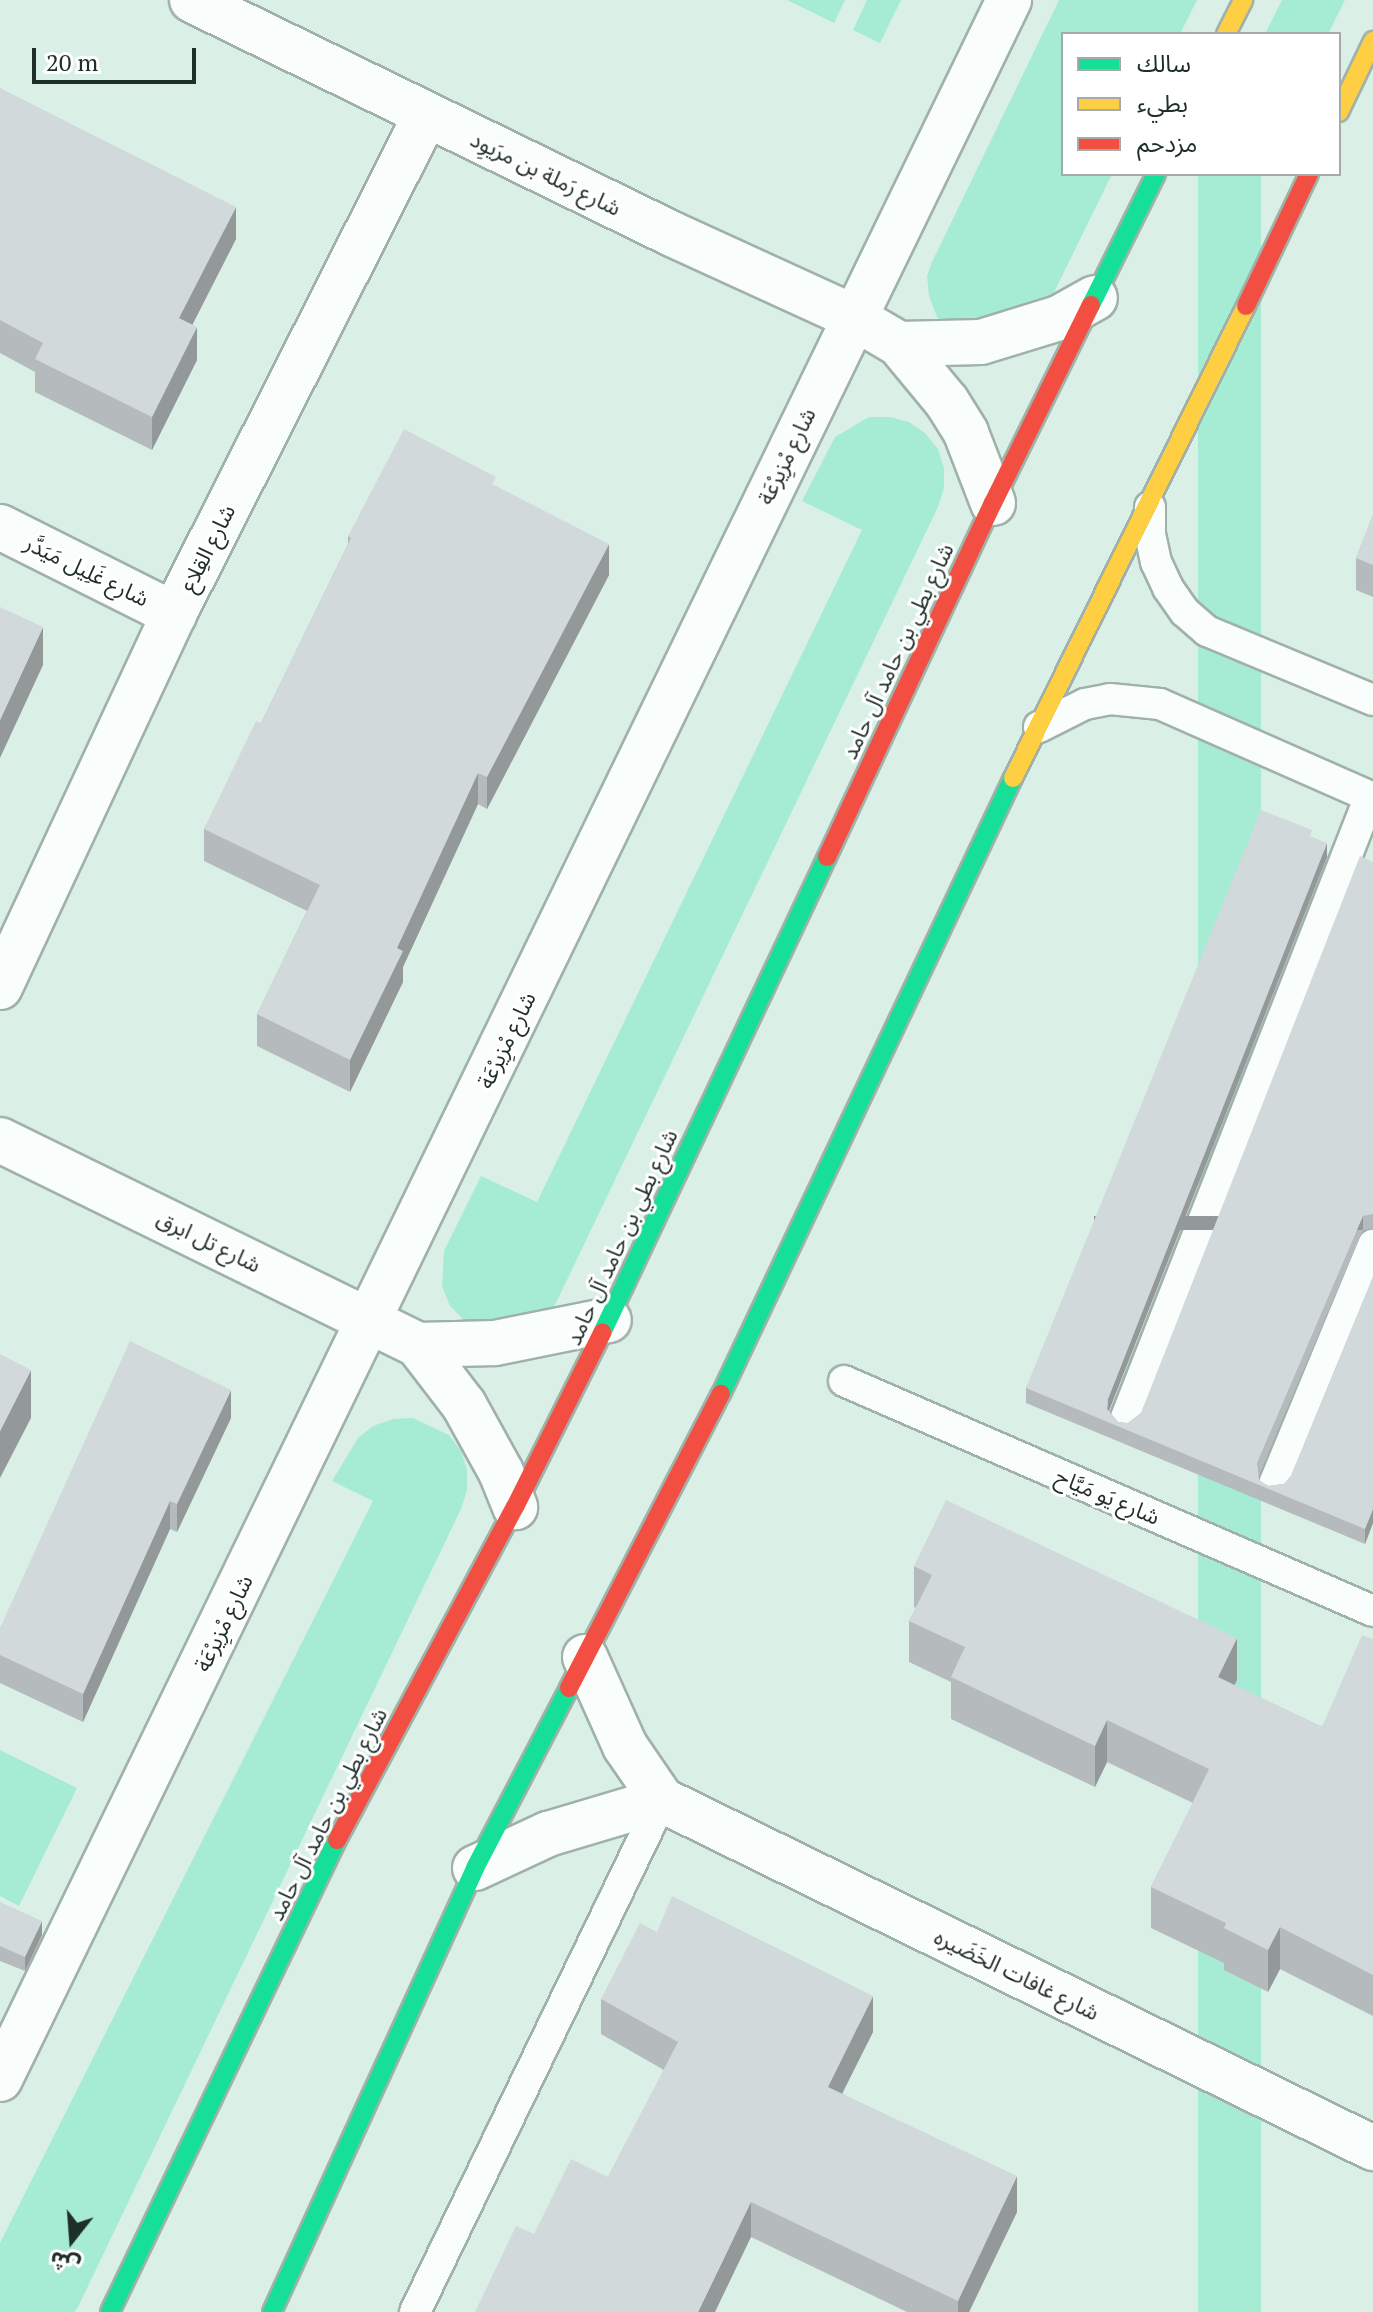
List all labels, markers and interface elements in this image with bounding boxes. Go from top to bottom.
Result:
scale bar [36,32,200,82]
legend [1061,32,1341,176]
text: 20 m [46,46,98,78]
text: سالك [1137,47,1191,79]
text: بطيء [1137,87,1188,119]
street label: شارع رَملة بن مرَيوِد [467,125,625,221]
text: مزدحم [1137,127,1197,159]
street label: شارع مْزِيرْعَة [751,403,821,509]
street label: شارع القِلاع [174,500,240,596]
street label: شارع غَلِيل مَيَدَّر [21,529,153,611]
street label: شارع بطي بن حامد آل حامد [835,539,959,763]
street label: شارع مْزِيرْعَة [471,987,541,1093]
street label: شارع بطي بن حامد آل حامد [559,1125,683,1349]
street label: شارع تل ابرق [153,1204,265,1278]
street label: شارع يَو مَيَّاح [1052,1462,1164,1530]
street label: شارع مْزِيرْعَة [188,1570,258,1676]
street label: شارع بطي بن حامد آل حامد [262,1703,392,1925]
street label: شارع غافات الخَضَيره [930,1923,1104,2025]
north arrow [32,2200,112,2280]
text: ش [46,2245,83,2282]

